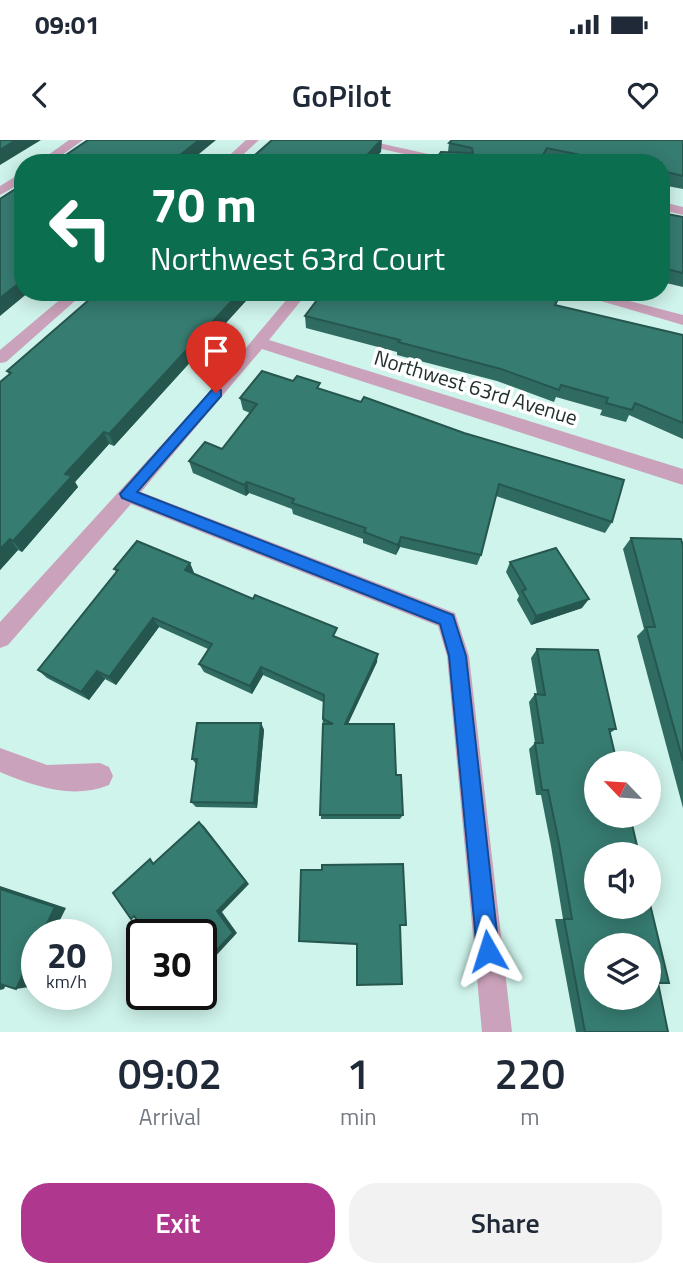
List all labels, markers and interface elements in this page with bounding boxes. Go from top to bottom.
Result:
text: 09:01 [35,5,100,44]
text: GoPilot [292,71,391,119]
icon: back [21,76,59,114]
icon: heart [624,76,662,114]
text: 70 m [150,166,257,241]
icon: left [35,182,126,273]
text: Northwest 63rd Court [150,234,445,282]
pin [186,321,246,393]
icon: arrive [197,332,235,370]
street label: Northwest 63rd Avenue [370,341,582,433]
north arrow [584,751,662,828]
map controls [584,751,661,1010]
button: sound [584,842,661,919]
position arrow [451,914,525,988]
speed limit sign: 30 [126,919,217,1010]
text: 20 [47,928,86,982]
button: layers [584,933,661,1010]
text: km/h [46,968,87,995]
text: 09:02 [118,1041,222,1105]
text: 1 [347,1041,370,1105]
text: 220 [495,1041,565,1105]
text: Arrival [139,1099,201,1134]
text: min [340,1099,377,1134]
text: m [520,1099,539,1134]
button: Exit [21,1183,335,1263]
button: Share [349,1183,662,1263]

